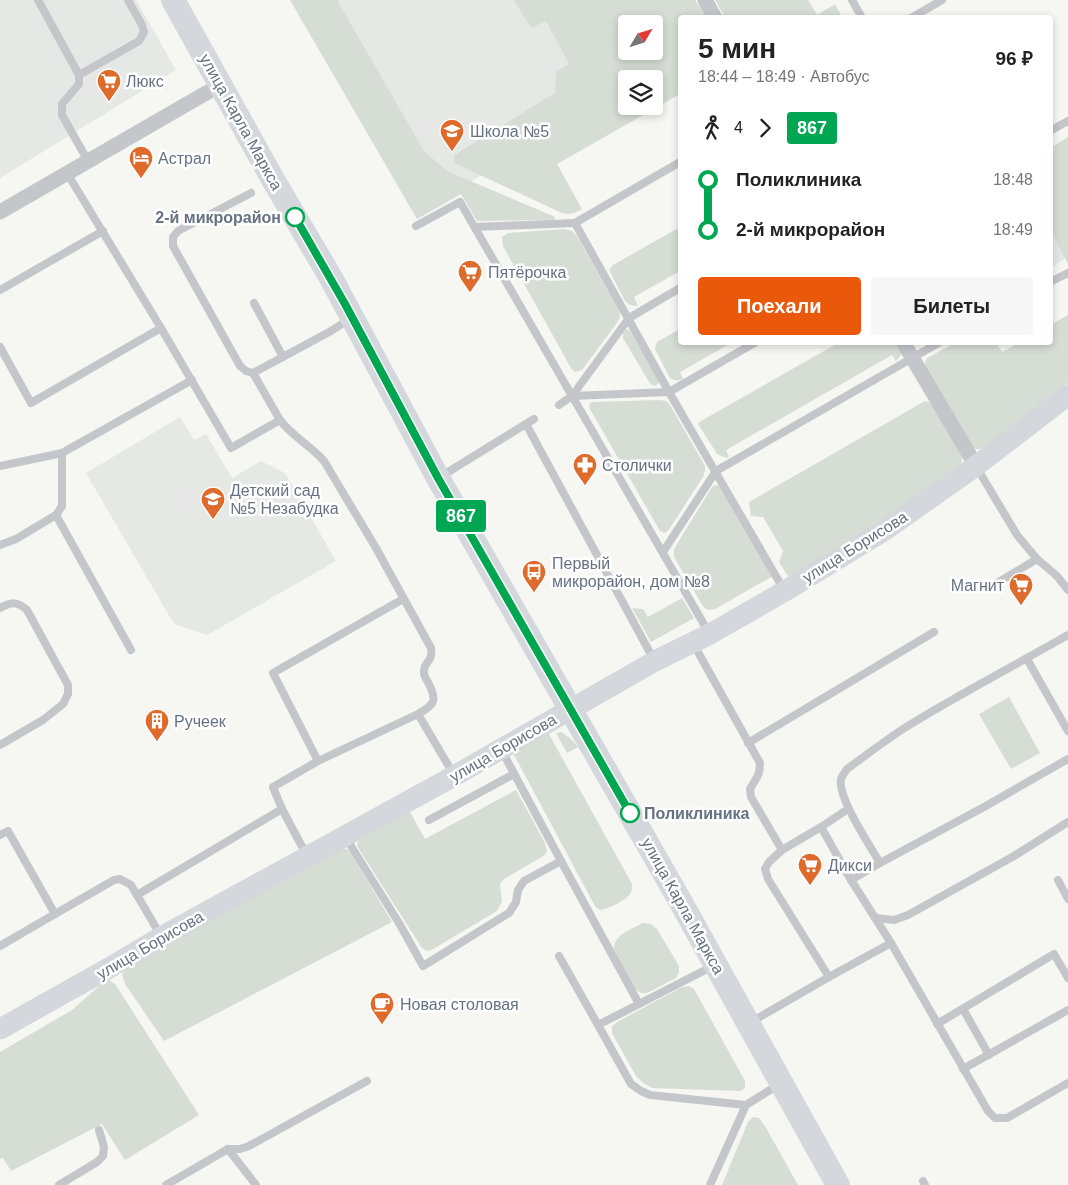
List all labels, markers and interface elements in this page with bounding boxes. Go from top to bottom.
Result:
north arrow [618,15,662,60]
map controls [618,15,663,115]
text: 5 мин [698,33,776,64]
text: 96 ₽ [996,48,1033,69]
street label: улица Карла Маркса [196,51,286,193]
supermarket icon: Люкс [96,68,122,102]
text: 18:44 – 18:49 · Автобус [698,68,870,85]
button: layers [618,70,663,115]
place label: Люкс [126,73,164,90]
icon: walk [698,114,726,142]
icon: forward [751,114,779,142]
school or university icon: Школа №5 [439,118,465,152]
text: 867 [797,118,827,138]
text: 4 [734,119,743,136]
place label: Школа №5 [470,123,549,140]
hotel icon: Астрал [128,145,154,179]
place label: Астрал [158,150,211,167]
text: Поликлиника [736,169,861,190]
text: 18:48 [993,171,1033,188]
marker: 2-й микрорайон [285,207,305,227]
place label: 2-й микрорайон [155,209,281,226]
text: 2-й микрорайон [736,219,885,240]
text: 18:49 [993,221,1033,238]
supermarket icon: Пятёрочка [457,259,483,293]
place label: Пятёрочка [488,264,567,281]
button: Поехали [698,277,861,335]
button: Билеты [871,277,1033,335]
pharmacy icon: Столички [572,452,598,486]
place label: Столички [602,457,672,474]
place label: Детский сад №5 Незабудка [230,482,339,517]
school or university icon: Детский сад №5 Незабудка [200,486,226,520]
line badge: 867 [432,500,490,532]
text: 867 [446,506,476,526]
street label: улица Борисова [800,508,910,586]
place label: Первый микрорайон, дом №8 [552,555,710,590]
bus stop icon: Первый микрорайон, дом №8 [521,559,547,593]
supermarket icon: Магнит [1008,572,1034,606]
place label: Магнит [951,577,1005,594]
building icon: Ручеек [144,708,170,742]
street label: улица Борисова [447,711,559,785]
place label: Ручеек [174,713,227,730]
marker: Поликлиника [620,803,640,823]
place label: Поликлиника [644,805,750,822]
street label: улица Карла Маркса [638,835,728,977]
supermarket icon: Дикси [797,852,823,886]
place label: Дикси [828,857,872,874]
street label: улица Борисова [94,908,206,982]
cafe icon: Новая столовая [369,991,395,1025]
place label: Новая столовая [400,996,519,1013]

